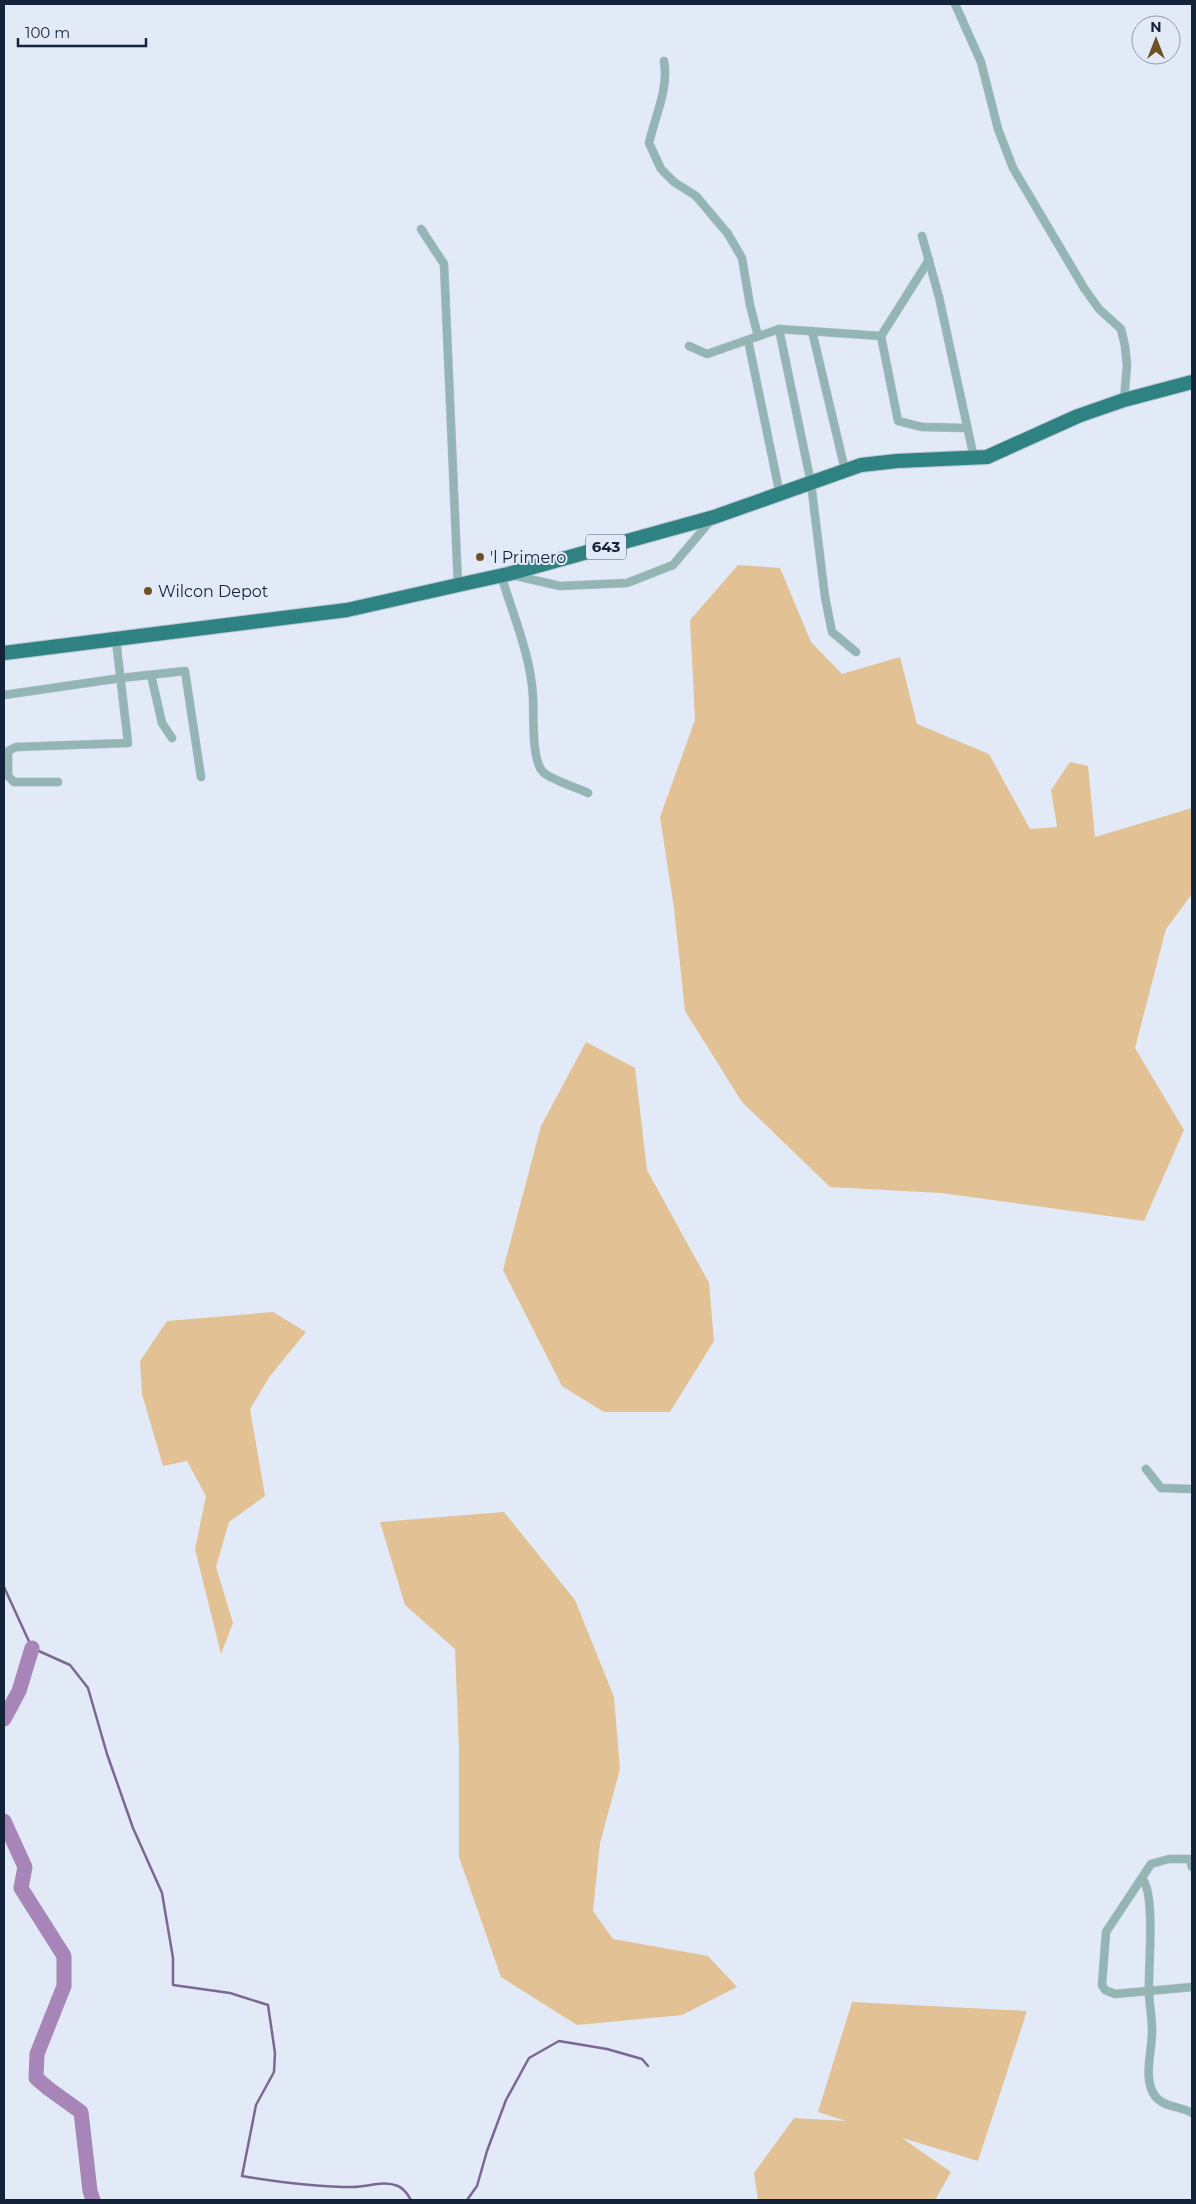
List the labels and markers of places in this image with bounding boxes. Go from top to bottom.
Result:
place label: 'l Primero [490,548,566,567]
marker: 'l Primero [474,551,486,563]
place label: Wilcon Depot [158,582,269,601]
marker: Wilcon Depot [142,585,154,597]

